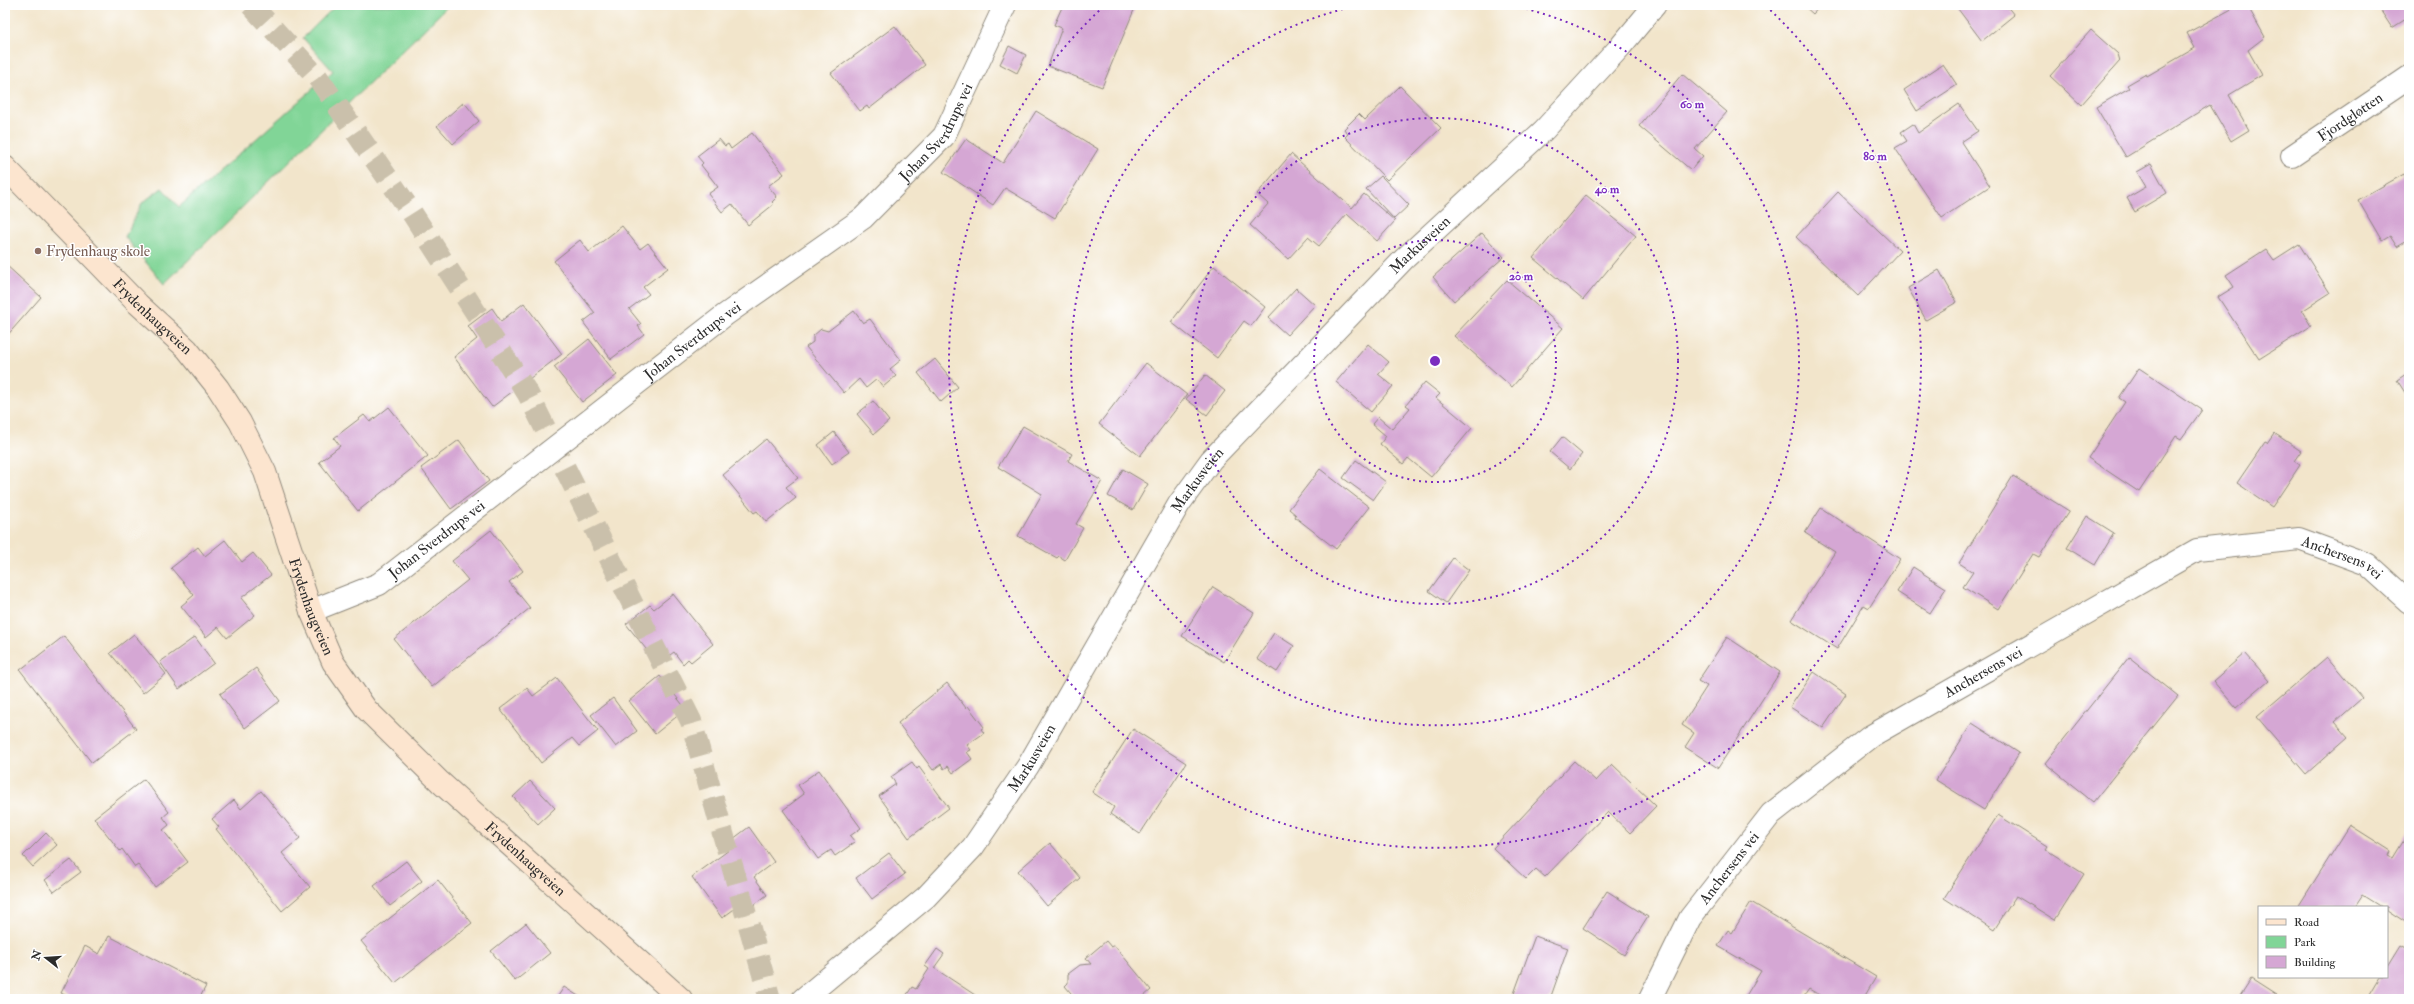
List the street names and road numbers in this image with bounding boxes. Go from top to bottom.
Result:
street label: Johan Sverdrups vei [894,80,977,187]
street label: Fjordgløtten [2314,88,2387,146]
street label: Markusveien [1385,211,1454,278]
street label: Frydenhaugveien [109,274,196,359]
street label: Johan Sverdrups vei [639,297,745,385]
street label: Markusveien [1167,443,1228,516]
street label: Johan Sverdrups vei [383,496,489,584]
street label: Anchersens vei [2298,531,2387,583]
street label: Frydenhaugveien [285,555,339,658]
street label: Anchersens vei [1940,642,2026,702]
street label: Markusveien [1003,720,1060,796]
street label: Frydenhaugveien [481,818,570,900]
street label: Anchersens vei [1694,828,1763,909]

